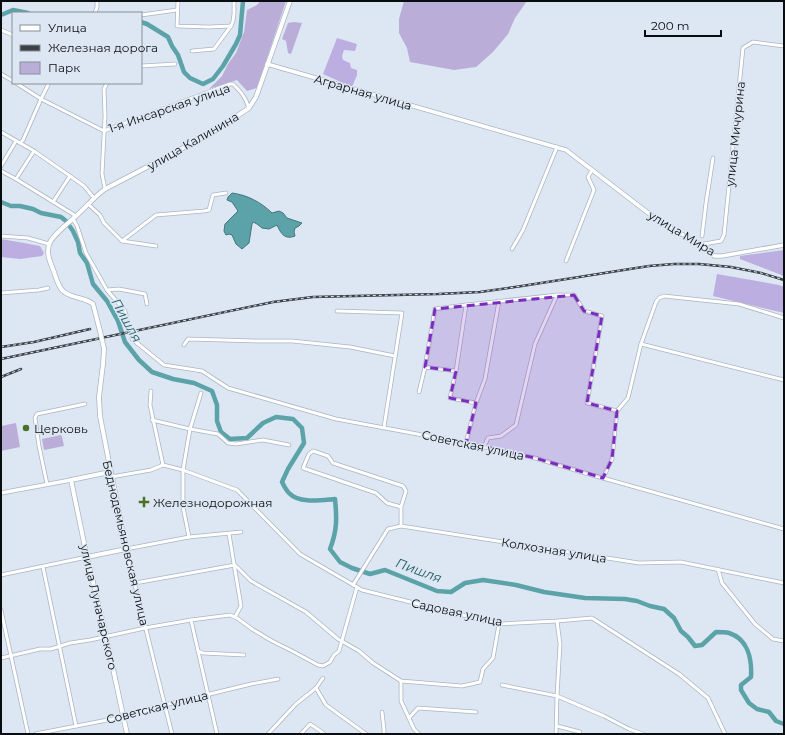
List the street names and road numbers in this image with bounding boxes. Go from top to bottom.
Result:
street label: Аграрная улица [312,71,414,113]
street label: 1-я Инсарская улица [106,80,232,136]
street label: улица Мичурина [722,81,748,188]
street label: улица Калинина [144,109,241,174]
street label: улица Мира [645,207,718,259]
street label: Советская улица [420,427,526,463]
street label: Беднодемьяновская улица [100,459,152,627]
street label: Колхозная улица [500,534,608,566]
street label: улица Луначарского [77,542,121,672]
street label: Садовая улица [410,595,504,629]
street label: Советская улица [105,687,209,727]

